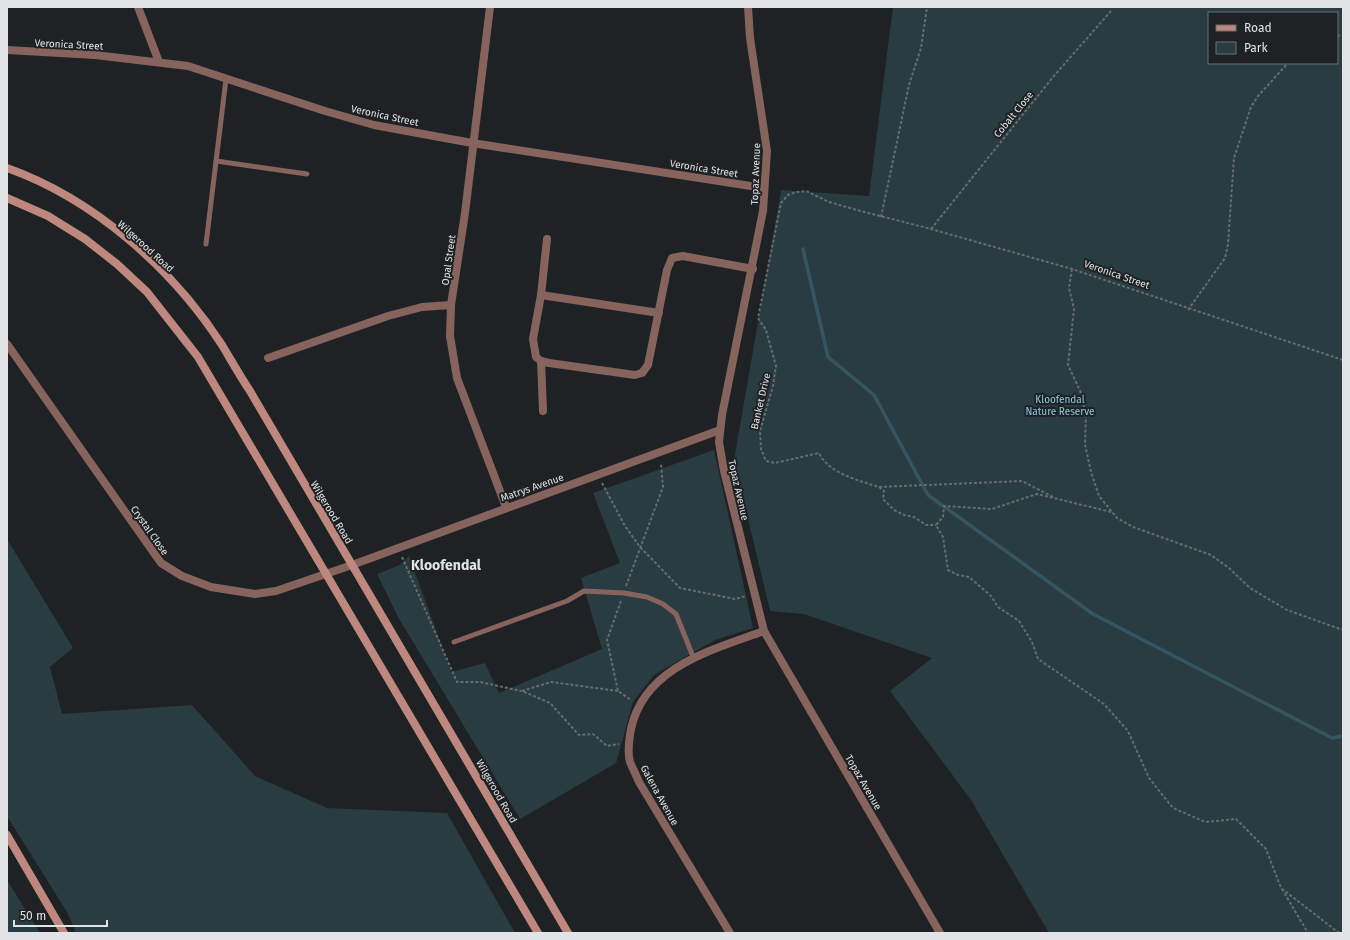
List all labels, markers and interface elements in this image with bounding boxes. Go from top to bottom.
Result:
legend [1208,12,1338,64]
text: Road [1244,21,1272,35]
street label: Veronica Street [34,37,104,53]
text: Park [1244,41,1268,55]
street label: Cobalt Close [992,89,1036,140]
street label: Veronica Street [350,103,420,129]
street label: Topaz Avenue [749,143,763,205]
street label: Veronica Street [669,158,739,180]
street label: Wilgerood Road [115,218,176,275]
street label: Opal Street [440,234,459,286]
street label: Veronica Street [1082,258,1151,292]
street label: Banket Drive [749,372,773,431]
park label: Kloofendal Nature Reserve [1025,394,1095,418]
street label: Topaz Avenue [725,459,751,522]
street label: Matrys Avenue [499,472,566,504]
street label: Wilgerood Road [308,479,355,546]
street label: Crystal Close [128,504,171,558]
district label: Kloofendal [411,557,482,574]
street label: Topaz Avenue [842,753,884,812]
street label: Wilgerood Road [473,758,519,825]
street label: Galena Avenue [638,763,681,828]
scale bar [14,902,107,928]
text: 50 m [20,909,46,923]

